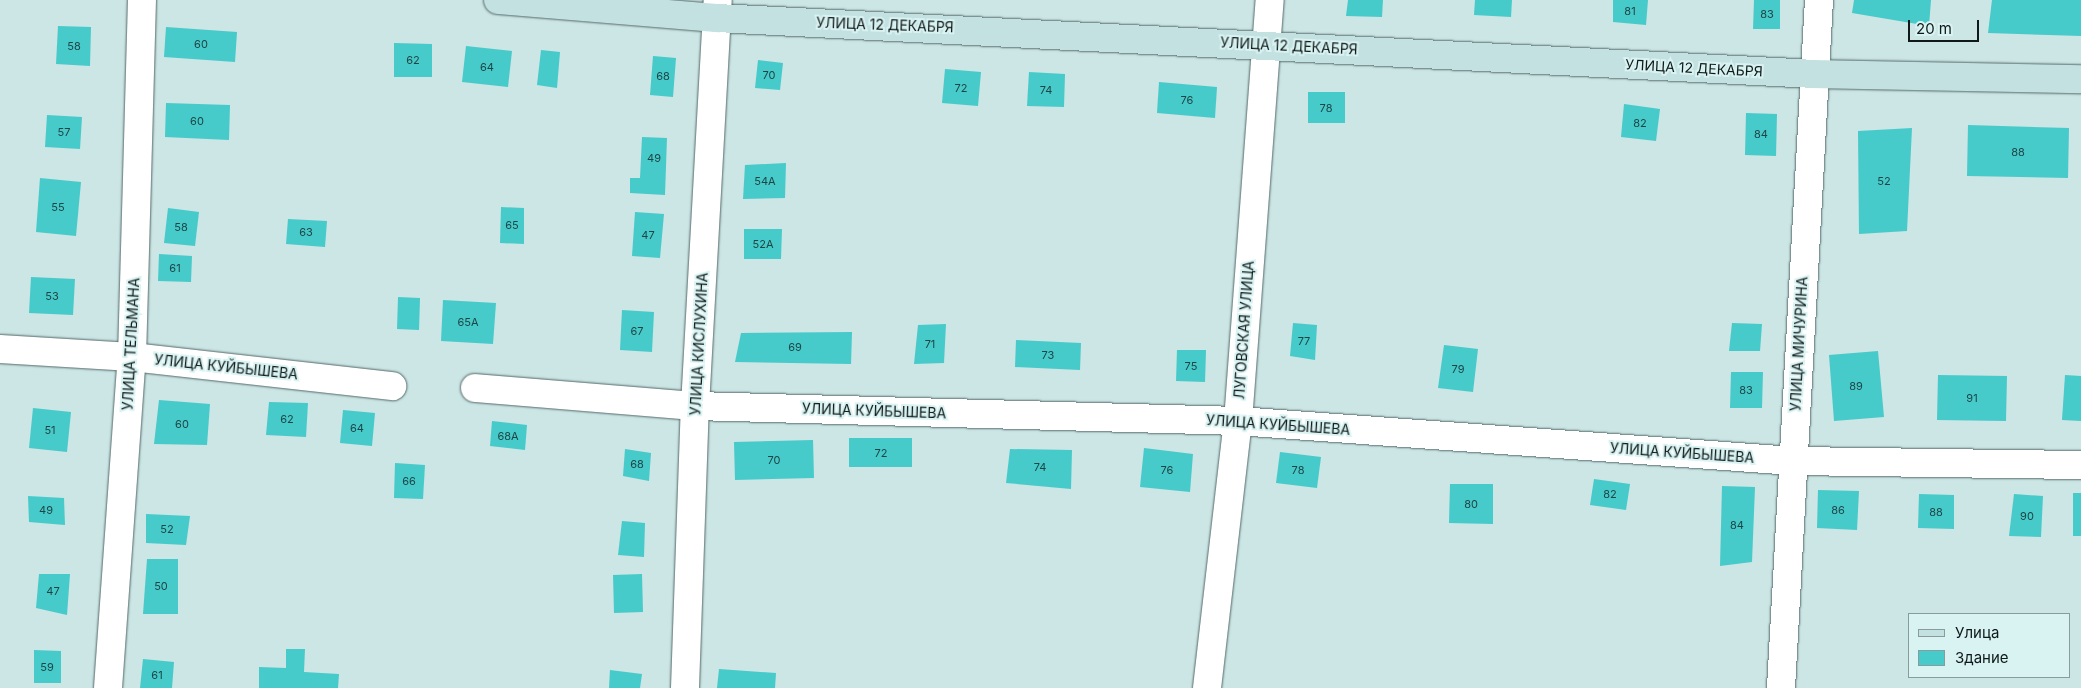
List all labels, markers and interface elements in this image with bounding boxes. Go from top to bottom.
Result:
house number: 81 [1624,4,1636,18]
house number: 83 [1760,7,1774,21]
scale bar [1911,10,1982,42]
street label: УЛИЦА 12 ДЕКАБРЯ [816,14,954,36]
text: 20 m [1916,19,1952,38]
street label: УЛИЦА 12 ДЕКАБРЯ [1220,34,1358,58]
house number: 60 [194,37,208,51]
house number: 58 [67,39,81,53]
house number: 62 [406,53,420,67]
street label: УЛИЦА 12 ДЕКАБРЯ [1625,56,1763,80]
house number: 64 [480,60,494,74]
house number: 70 [763,68,775,82]
house number: 68 [656,69,670,83]
house number: 72 [955,81,967,95]
house number: 74 [1040,83,1052,97]
house number: 76 [1181,93,1193,107]
house number: 78 [1320,101,1332,115]
house number: 60 [190,114,204,128]
house number: 82 [1633,116,1647,130]
house number: 57 [58,125,70,139]
house number: 84 [1754,127,1768,141]
house number: 88 [2011,145,2025,159]
house number: 49 [647,151,661,165]
house number: 54А [754,174,776,188]
house number: 52 [1877,174,1891,188]
house number: 55 [51,200,65,214]
house number: 65 [505,218,519,232]
house number: 58 [174,220,188,234]
house number: 63 [299,225,313,239]
house number: 47 [641,228,655,242]
house number: 52А [753,237,773,251]
street label: ЛУГОВСКАЯ УЛИЦА [1231,260,1257,400]
house number: 61 [169,261,181,275]
street label: УЛИЦА КИСЛУХИНА [687,272,711,416]
street label: УЛИЦА МИЧУРИНА [1787,276,1811,412]
street label: УЛИЦА ТЕЛЬМАНА [119,277,143,411]
house number: 53 [45,289,59,303]
house number: 65А [457,315,479,329]
house number: 67 [630,324,644,338]
house number: 77 [1298,334,1310,348]
house number: 71 [925,337,935,351]
house number: 69 [788,340,802,354]
house number: 73 [1042,348,1054,362]
street label: УЛИЦА КУЙБЫШЕВА [153,351,299,383]
house number: 75 [1185,359,1197,373]
house number: 79 [1452,362,1464,376]
house number: 89 [1849,379,1863,393]
house number: 83 [1739,383,1753,397]
house number: 91 [1966,391,1978,405]
street label: УЛИЦА КУЙБЫШЕВА [802,400,946,422]
house number: 62 [280,412,294,426]
street label: УЛИЦА КУЙБЫШЕВА [1205,412,1351,438]
house number: 60 [175,417,189,431]
house number: 64 [350,421,364,435]
house number: 51 [44,423,56,437]
house number: 68А [497,429,519,443]
street label: УЛИЦА КУЙБЫШЕВА [1609,440,1755,466]
house number: 72 [875,446,887,460]
house number: 70 [768,453,780,467]
house number: 68 [630,457,644,471]
house number: 74 [1034,460,1046,474]
house number: 76 [1161,463,1173,477]
house number: 78 [1292,463,1304,477]
house number: 66 [402,474,416,488]
house number: 82 [1603,487,1617,501]
house number: 80 [1464,497,1478,511]
house number: 49 [39,503,53,517]
house number: 86 [1831,503,1845,517]
house number: 88 [1929,505,1943,519]
house number: 90 [2020,509,2034,523]
house number: 84 [1730,518,1744,532]
house number: 52 [160,522,174,536]
house number: 50 [154,579,168,593]
house number: 47 [46,584,60,598]
legend [1908,613,2071,678]
text: Улица [1955,623,1999,642]
text: Здание [1955,648,2009,667]
house number: 59 [40,660,54,674]
house number: 61 [151,668,163,682]

